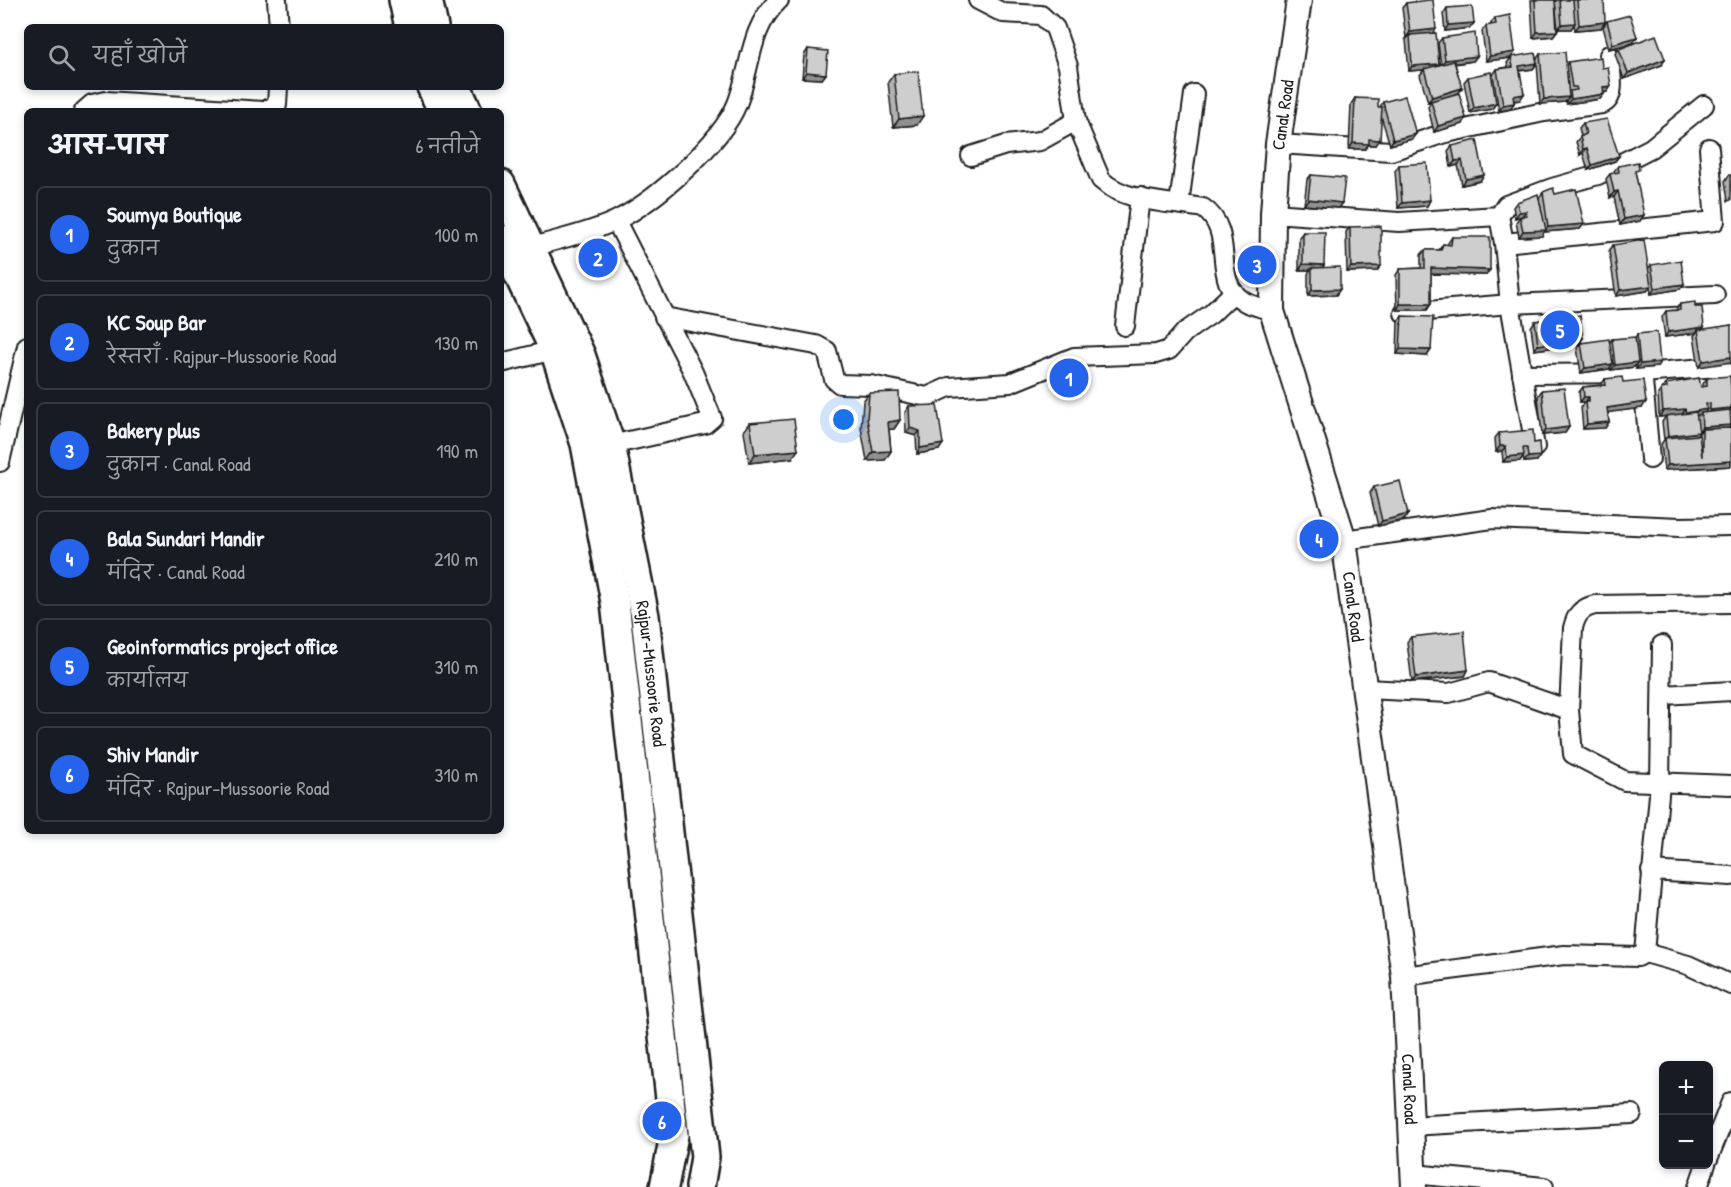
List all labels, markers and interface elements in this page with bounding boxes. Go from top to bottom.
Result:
search box [24,24,504,90]
text: यहाँ खोजें [93,40,187,70]
icon: search [45,41,78,74]
street label: Canal Road [1265,78,1300,152]
text: आस-पास [48,127,167,162]
text: 6 नतीजे [416,132,480,159]
text: Soumya Boutique [107,199,242,229]
text: 1 [66,221,73,248]
text: 100 m [435,221,478,248]
text: दुकान [107,234,159,261]
pin: 2 [578,236,618,280]
pin: 3 [1238,242,1276,288]
text: KC Soup Bar [107,307,206,337]
pin: 5 [1540,308,1580,352]
text: 2 [65,329,74,356]
text: 130 m [435,329,478,356]
text: रेस्तराँ · Rajpur-Mussoorie Road [107,342,336,369]
pin: 1 [1050,356,1088,400]
your location [829,405,858,434]
text: Bakery plus [107,415,200,445]
text: 3 [65,437,74,464]
text: 190 m [436,437,478,464]
text: दुकान · Canal Road [107,450,251,477]
pin: 4 [1300,516,1338,562]
text: Bala Sundari Mandir [107,523,264,553]
text: 4 [66,545,73,572]
text: 210 m [434,545,478,572]
text: मंदिर · Canal Road [107,558,245,585]
street label: Canal Road [1336,570,1371,643]
street label: Rajpur-Mussoorie Road [630,598,672,748]
text: Geoinformatics project office [107,631,338,661]
text: 5 [65,653,74,680]
text: 310 m [435,653,478,680]
text: कार्यालय [107,666,188,693]
text: Shiv Mandir [107,739,199,769]
text: 6 [66,761,73,788]
text: 310 m [435,761,478,788]
text: मंदिर · Rajpur-Mussoorie Road [107,774,329,801]
street label: Canal Road [1396,1053,1424,1125]
map controls [1659,1061,1713,1169]
button: + [1659,1061,1713,1115]
pin: 6 [642,1098,682,1144]
button: − [1659,1115,1713,1169]

